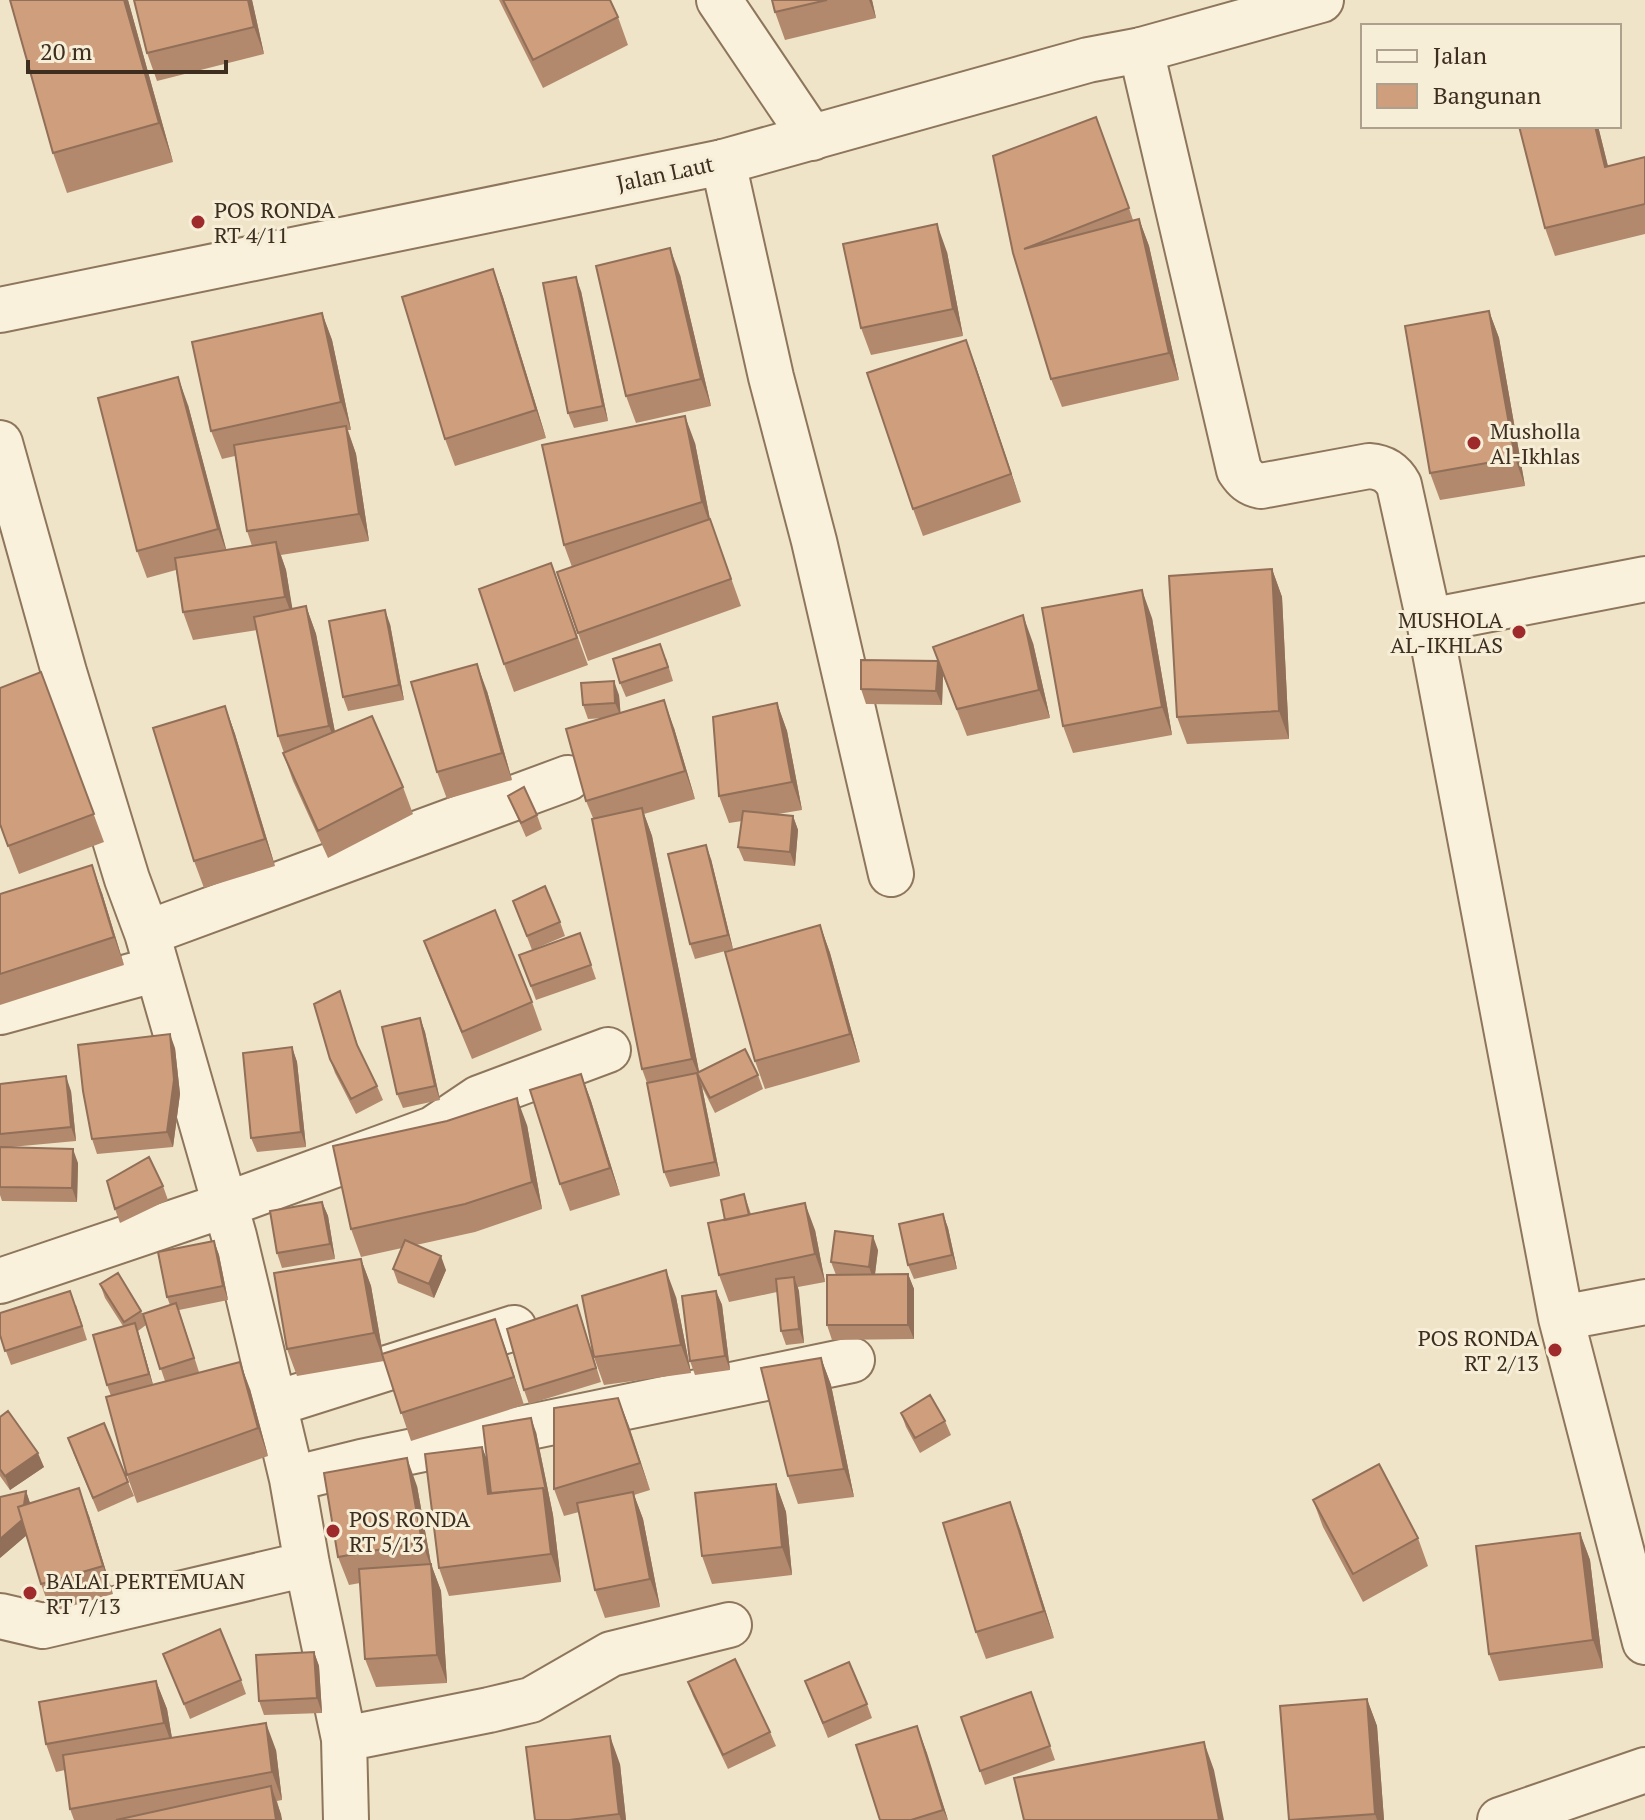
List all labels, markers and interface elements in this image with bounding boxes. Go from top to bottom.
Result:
scale bar [28,24,226,74]
legend [1361,24,1621,128]
text: 20 m [40,35,92,67]
text: Jalan [1433,39,1487,71]
text: Bangunan [1433,79,1541,111]
street label: Jalan Laut [614,149,716,197]
place label: POS RONDA RT 4/11 [214,195,336,249]
marker: POS RONDA RT 4/11 [189,213,207,231]
place label: Musholla Al-Ikhlas [1490,416,1581,470]
marker: Musholla Al-Ikhlas [1465,434,1483,452]
place label: MUSHOLA AL-IKHLAS [1390,605,1504,659]
marker: MUSHOLA AL-IKHLAS [1510,623,1528,641]
place label: POS RONDA RT 2/13 [1418,1323,1540,1377]
marker: POS RONDA RT 2/13 [1546,1341,1564,1359]
place label: POS RONDA RT 5/13 [349,1504,471,1558]
marker: POS RONDA RT 5/13 [324,1522,342,1540]
place label: BALAI PERTEMUAN RT 7/13 [46,1566,245,1620]
marker: BALAI PERTEMUAN RT 7/13 [21,1584,39,1602]

